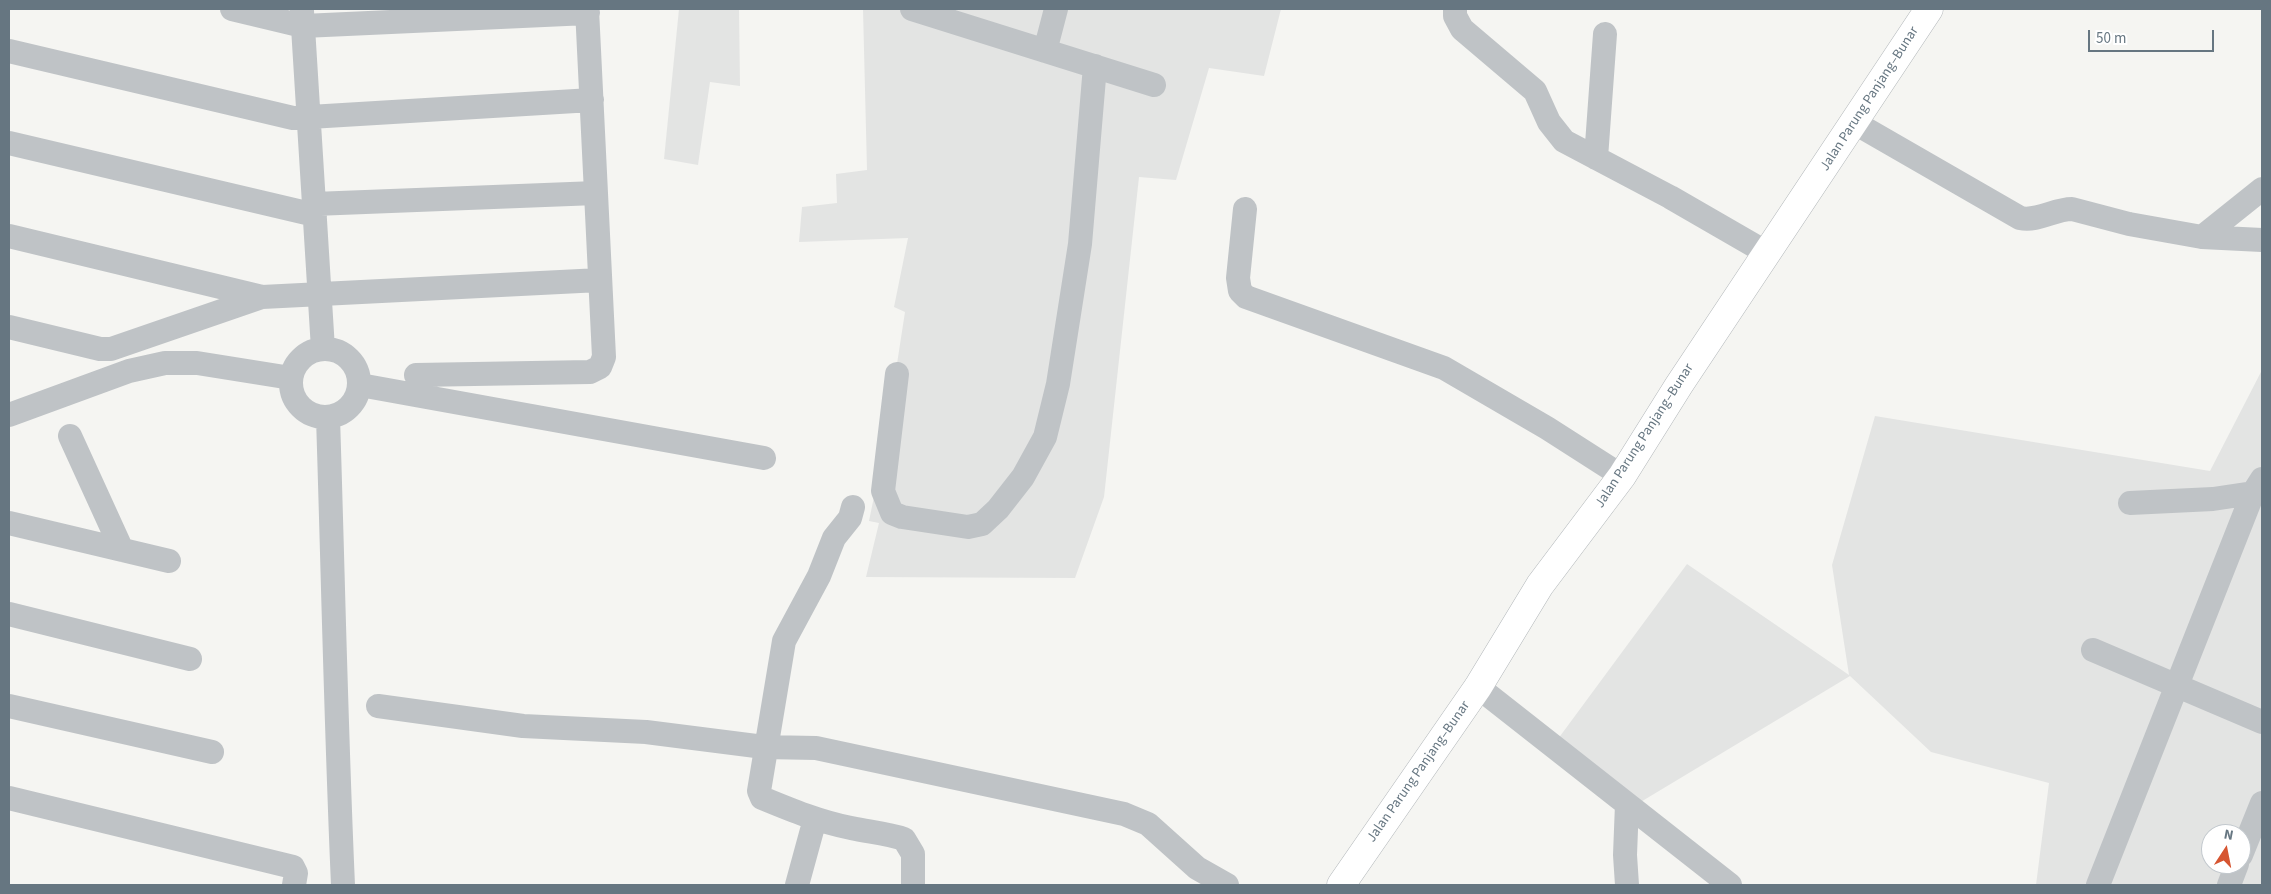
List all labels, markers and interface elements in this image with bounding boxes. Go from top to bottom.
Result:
scale bar [2091,20,2217,52]
street label: Jalan Parung Panjang–Bunar [1817,24,1923,174]
text: 50 m [2096,28,2126,49]
street label: Jalan Parung Panjang–Bunar [1592,361,1698,511]
street label: Jalan Parung Panjang–Bunar [1364,698,1474,846]
north arrow [2201,824,2251,874]
text: N [2222,825,2235,846]

